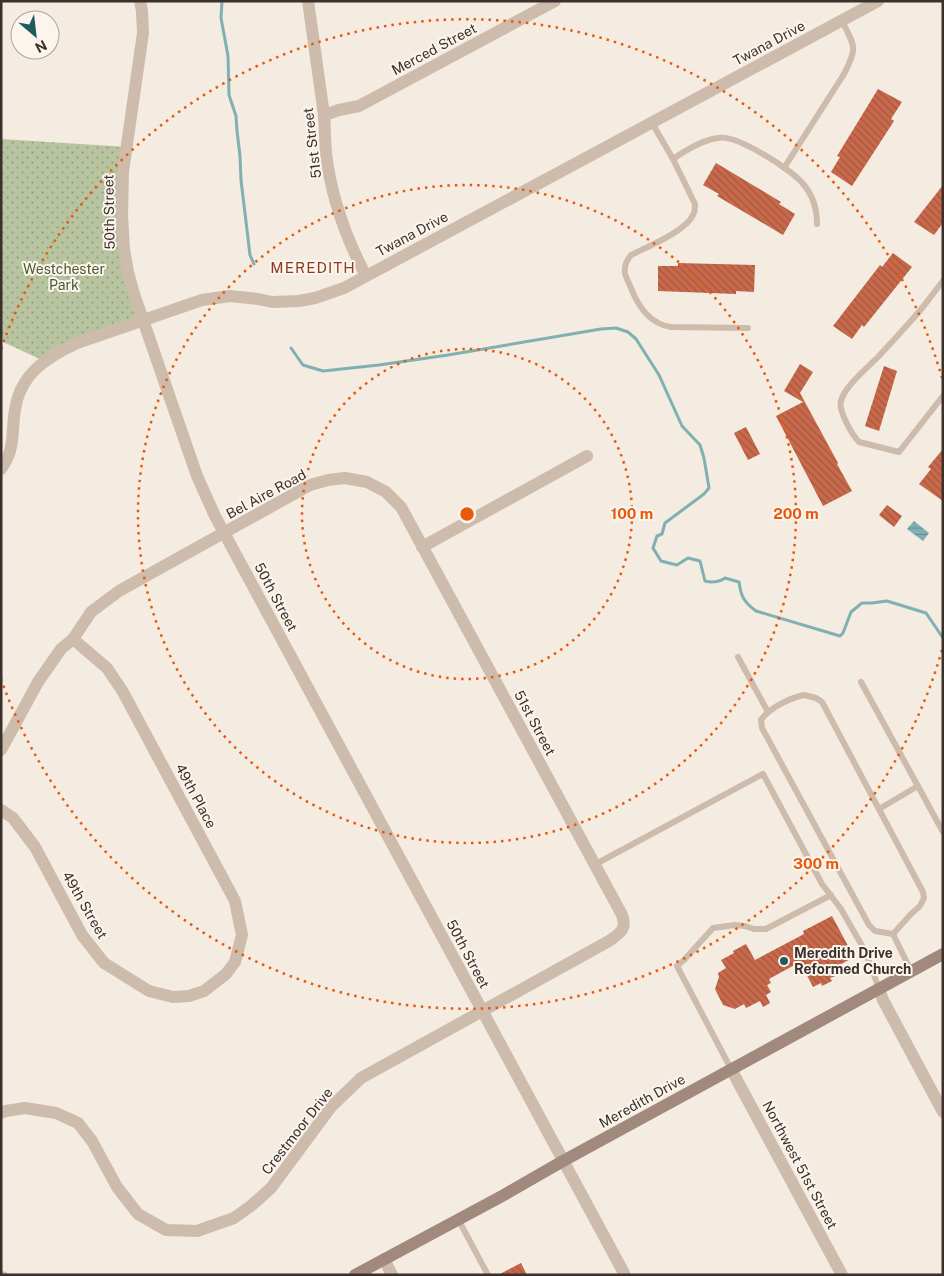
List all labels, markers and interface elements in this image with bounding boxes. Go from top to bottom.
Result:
north arrow [10,10,60,60]
street label: Twana Drive [730,17,808,69]
street label: Merced Street [389,20,479,78]
text: N [33,37,50,56]
street label: 51st Street [300,107,324,179]
street label: 50th Street [100,174,118,250]
street label: Twana Drive [373,208,451,260]
district label: MEREDITH [270,259,356,276]
park label: Westchester Park [23,261,105,293]
street label: Bel Aire Road [223,466,309,522]
centre of rings [458,505,476,523]
text: 100 m [611,505,653,522]
text: 200 m [773,505,819,522]
street label: 50th Street [251,560,301,634]
street label: 51st Street [511,688,559,758]
street label: 49th Place [172,761,220,831]
text: 300 m [793,855,839,872]
street label: 49th Street [59,868,111,942]
street label: 50th Street [443,917,493,991]
place label: Meredith Drive Reformed Church [794,945,911,977]
marker: Meredith Drive Reformed Church [778,955,790,967]
street label: Meredith Drive [596,1071,688,1131]
street label: Crestmoor Drive [258,1084,336,1178]
street label: Northwest 51st Street [759,1098,841,1232]

